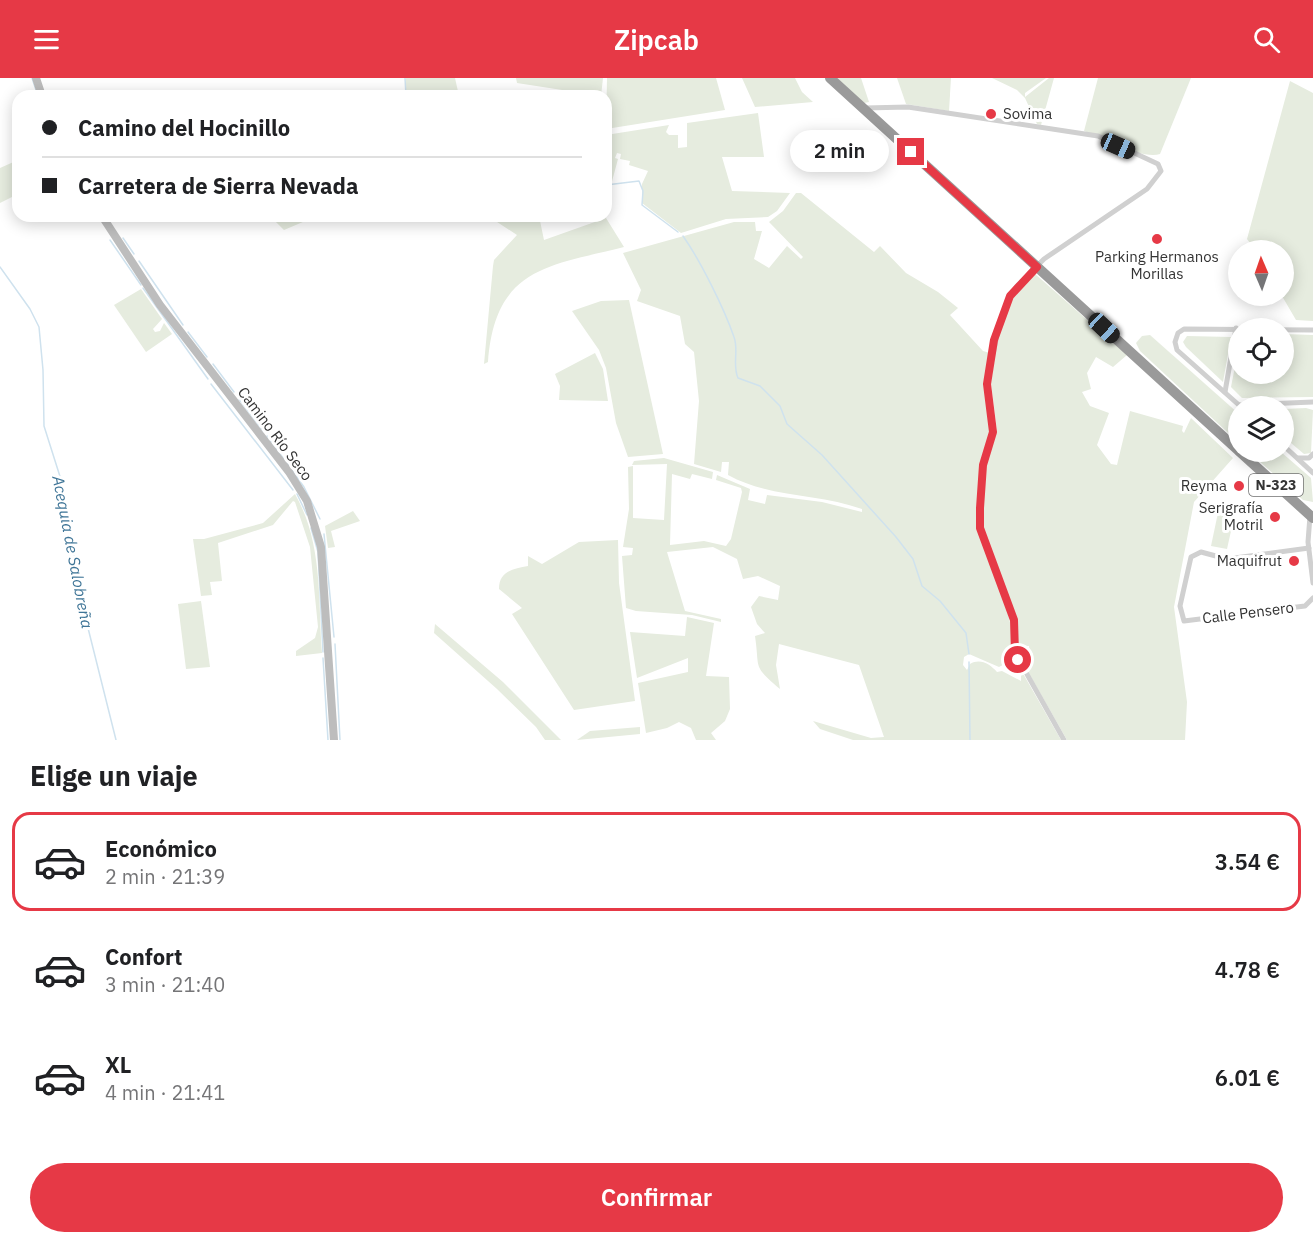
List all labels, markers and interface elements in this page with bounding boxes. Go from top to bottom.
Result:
text: Zipcab [614,22,699,57]
icon: menu [30,23,63,56]
icon: search [1250,23,1283,56]
place label: Sovima [1003,104,1052,123]
marker: Sovima [984,107,998,121]
text: Camino del Hocinillo [78,113,290,142]
car [1098,130,1138,162]
callout: 2 min [791,131,890,173]
text: 2 min [814,137,865,164]
route end [897,138,924,165]
text: Carretera de Sierra Nevada [78,171,358,200]
marker: Parking Hermanos Morillas [1150,232,1164,246]
north arrow [1228,240,1294,306]
map controls [1228,240,1294,462]
place label: Parking Hermanos Morillas [1095,247,1219,283]
car [1085,309,1123,347]
button: locate [1228,318,1294,384]
street label: Camino Río Seco [234,383,317,484]
button: layers [1228,396,1294,462]
water label: Acequia de Salobreña [48,473,98,630]
road number: N-323 [1249,474,1303,496]
place label: Reyma [1181,476,1227,495]
marker: Reyma [1232,479,1246,493]
place label: Serigrafía Motril [1199,498,1263,534]
marker: Serigrafía Motril [1268,510,1282,524]
place label: Maquifrut [1217,551,1282,570]
marker: Maquifrut [1287,554,1301,568]
street label: Calle Pensero [1201,597,1295,628]
route start [1004,646,1031,673]
text: Elige un viaje [30,758,198,793]
text: Económico [105,834,217,863]
icon: car [33,835,87,889]
text: 3.54 € [1215,847,1280,876]
text: 2 min · 21:39 [105,863,225,890]
text: Confort [105,942,183,971]
icon: car [33,943,87,997]
text: 4.78 € [1215,955,1280,984]
text: 3 min · 21:40 [105,971,225,998]
text: XL [105,1050,131,1079]
icon: car [33,1051,87,1105]
text: 6.01 € [1215,1063,1280,1092]
text: 4 min · 21:41 [105,1079,225,1106]
button: Confirmar [30,1163,1283,1232]

